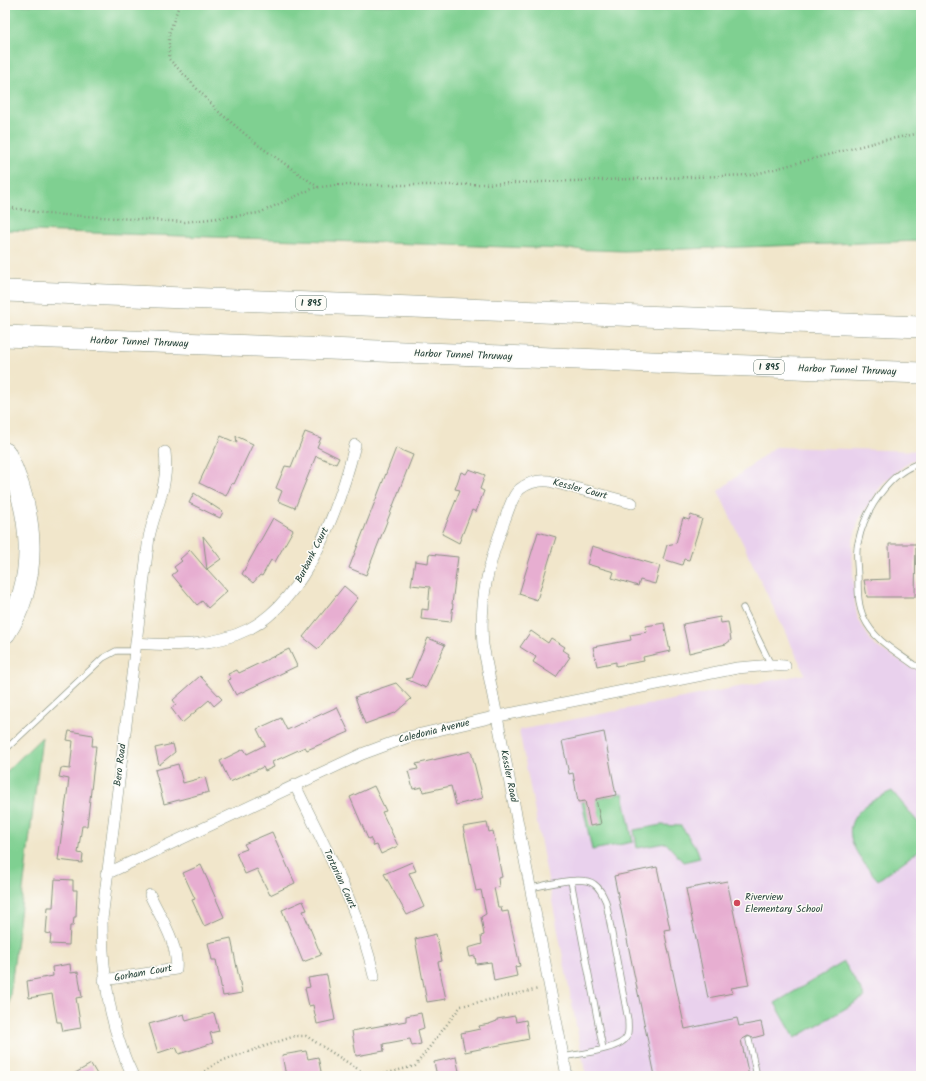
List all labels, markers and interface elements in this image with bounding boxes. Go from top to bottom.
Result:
road number: I 895 [296,296,326,310]
street label: Harbor Tunnel Thruway [89,332,189,352]
street label: Harbor Tunnel Thruway [413,345,513,365]
road number: I 895 [754,360,784,374]
street label: Harbor Tunnel Thruway [797,360,897,380]
street label: Kessler Court [551,474,609,504]
street label: Burbank Court [291,524,333,586]
street label: Caledonia Avenue [397,714,472,748]
street label: Bero Road [109,742,131,787]
street label: Kessler Road [496,748,522,805]
street label: Tartarian Court [319,847,361,912]
place label: Riverview Elementary School [745,889,823,917]
marker: Riverview Elementary School [732,898,742,908]
street label: Gorham Court [113,960,173,986]

